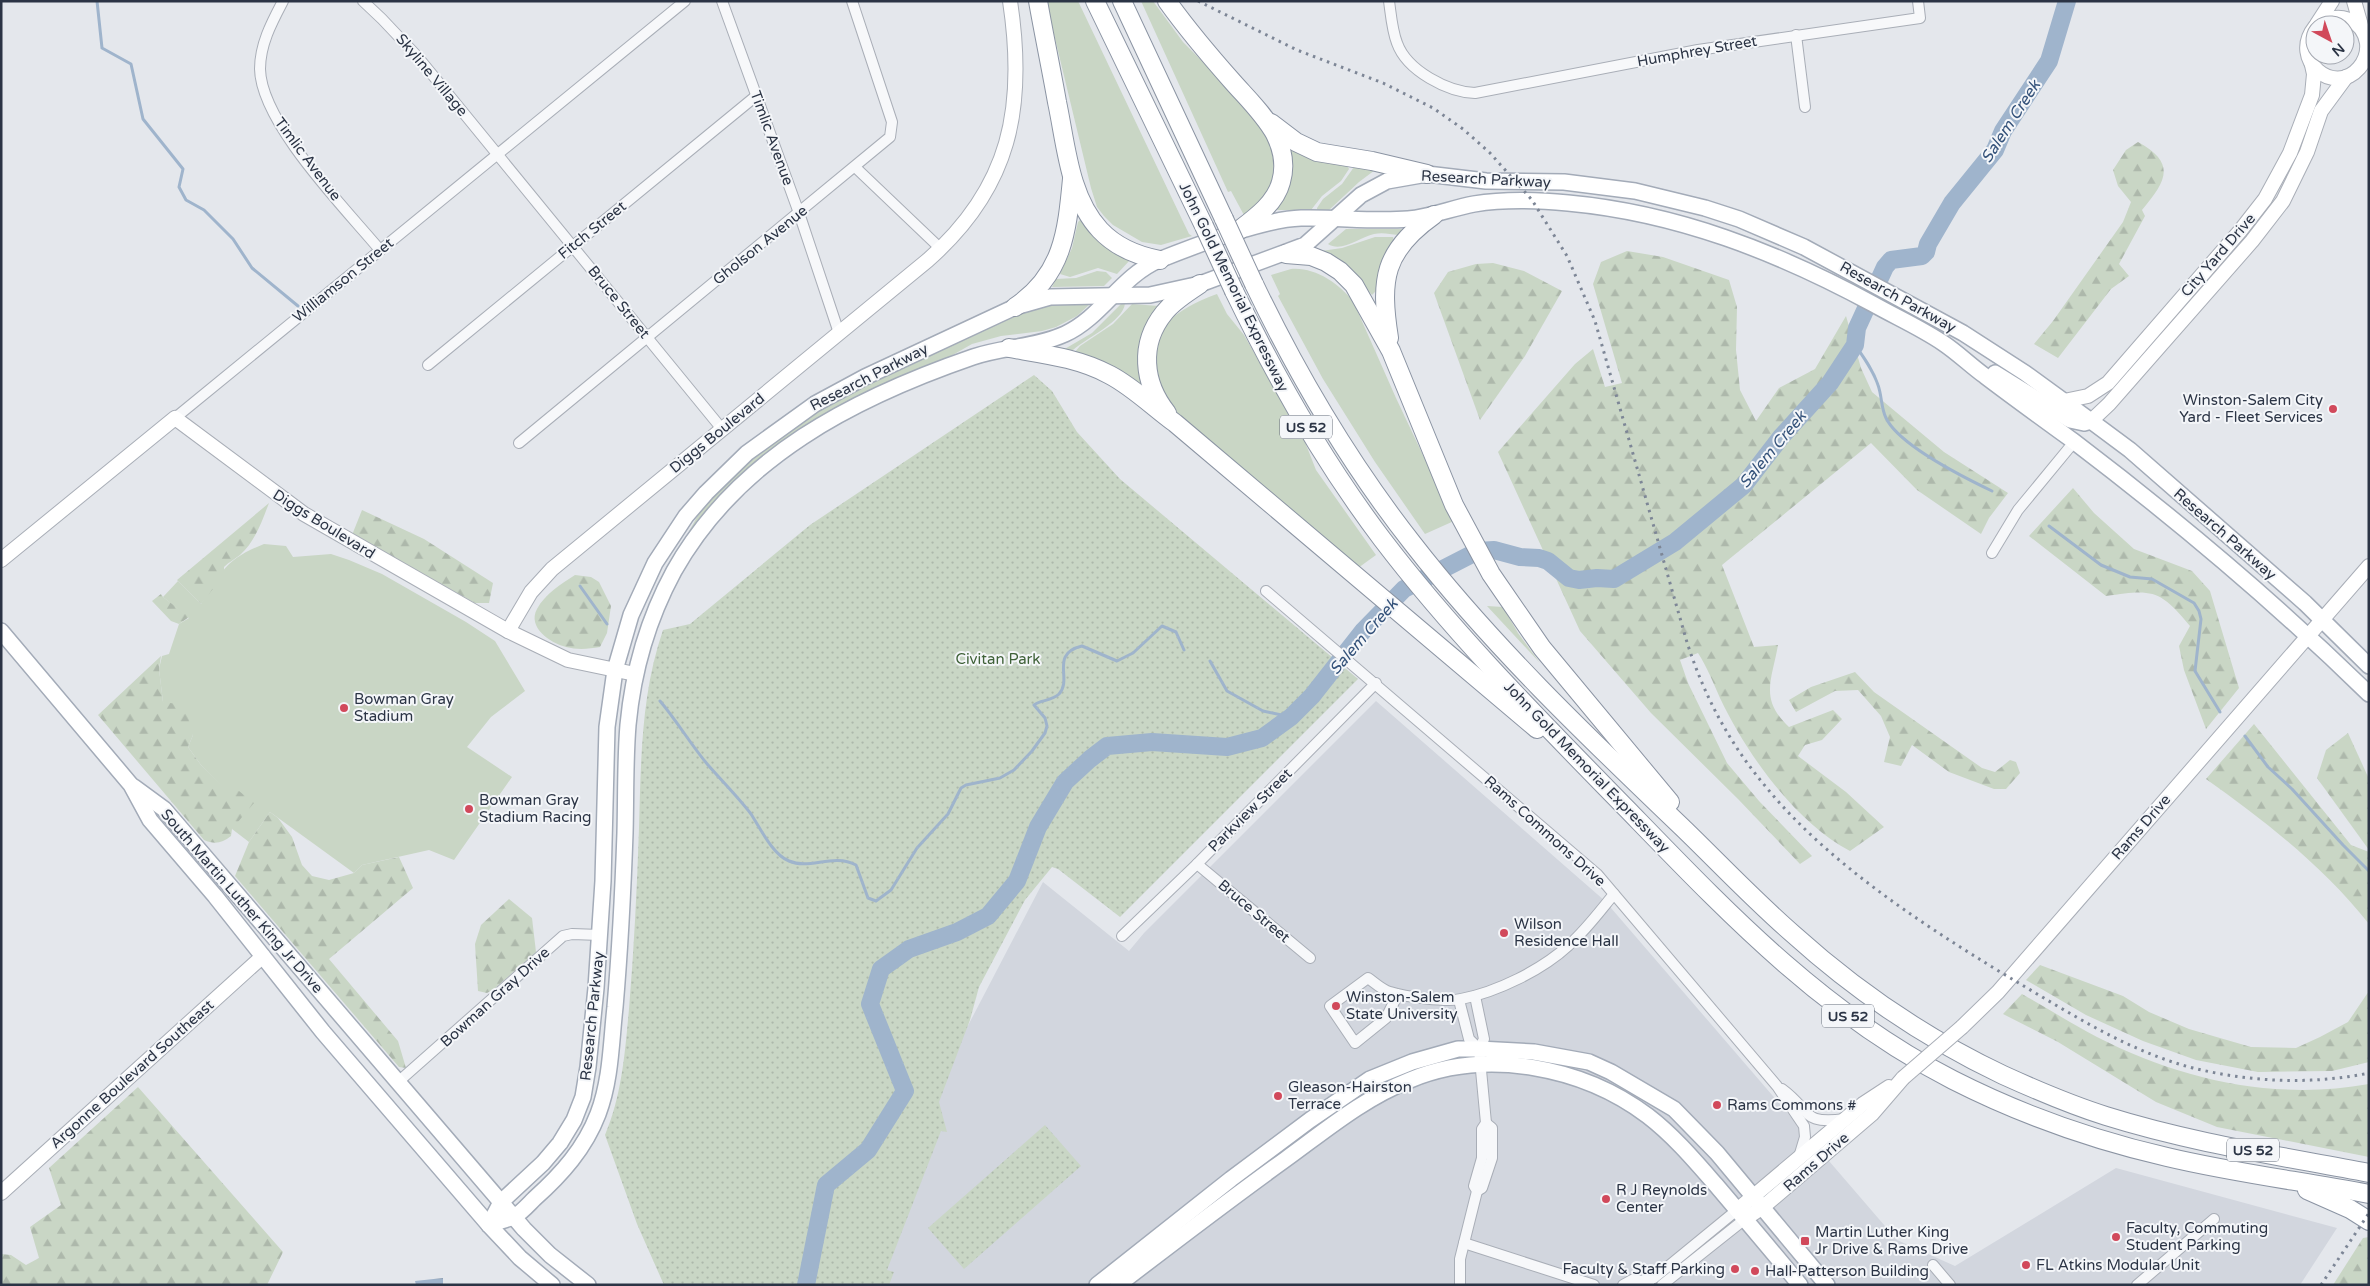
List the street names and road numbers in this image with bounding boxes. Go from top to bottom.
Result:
street label: Skyline Village [392,30,472,120]
street label: Humphrey Street [1636,32,1759,70]
street label: Timlic Avenue [747,88,797,188]
street label: Timlic Avenue [271,114,345,204]
street label: Research Parkway [1421,167,1551,191]
street label: John Gold Memorial Expressway [1175,179,1293,395]
street label: Fitch Street [554,197,630,263]
street label: Gholson Avenue [709,201,811,289]
street label: City Yard Drive [2177,210,2259,300]
street label: Williamson Street [289,234,397,326]
street label: Research Parkway [1837,258,1959,336]
street label: Bruce Street [584,262,654,342]
street label: Research Parkway [807,339,931,415]
street label: Diggs Boulevard [666,389,768,477]
road number: US 52 [1280,416,1332,438]
street label: Diggs Boulevard [270,485,378,563]
street label: Research Parkway [2170,485,2280,583]
street label: John Gold Memorial Expressway [1500,678,1674,856]
street label: Parkview Street [1204,764,1296,856]
street label: Rams Commons Drive [1481,772,1609,890]
street label: Rams Drive [2108,791,2174,863]
street label: South Martin Luther King Jr Drive [157,805,327,997]
street label: Bruce Street [1214,876,1294,946]
street label: Bowman Gray Drive [437,943,553,1051]
street label: Research Parkway [576,950,608,1082]
street label: Argonne Boulevard Southeast [46,996,218,1152]
road number: US 52 [1822,1004,1874,1028]
street label: Rams Drive [1780,1129,1852,1195]
road number: US 52 [2227,1138,2279,1162]

